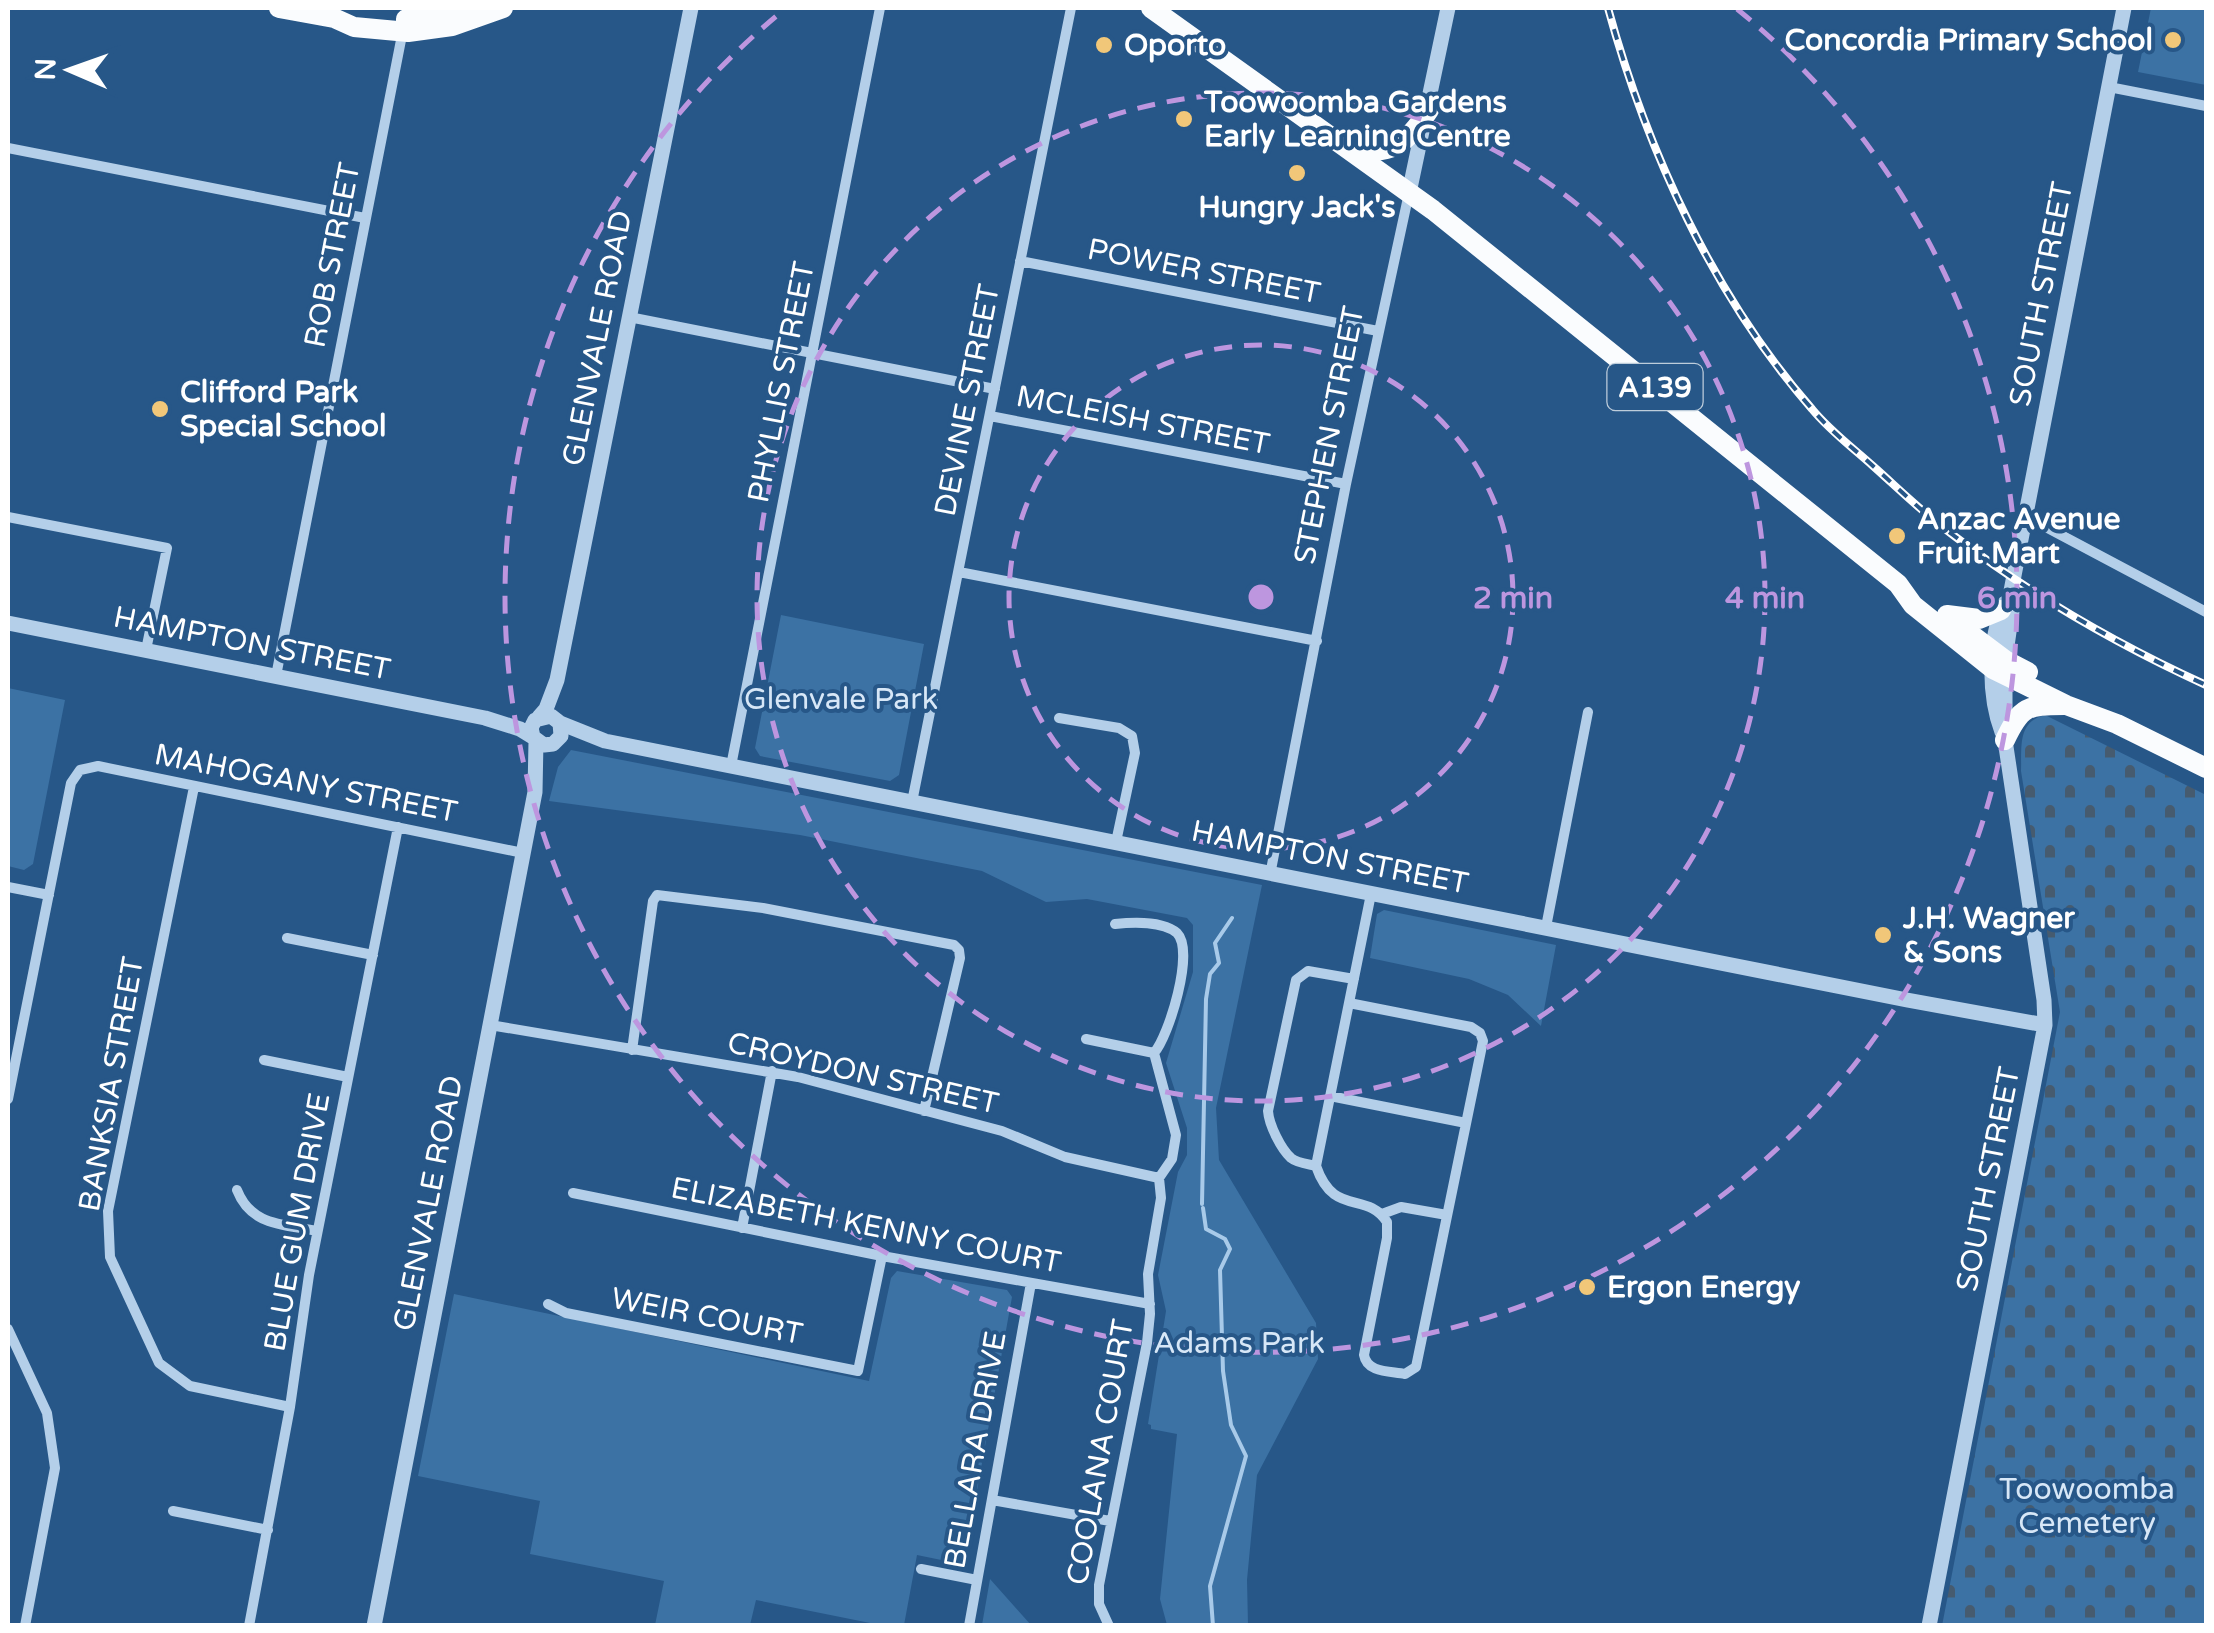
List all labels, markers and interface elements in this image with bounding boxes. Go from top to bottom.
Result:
north arrow [20,20,120,120]
place label: Concordia Primary School [1785,22,2153,59]
place label: Oporto [1124,27,1226,64]
marker: Concordia Primary School [2162,29,2184,51]
marker: Oporto [1093,34,1115,56]
text: N [29,57,63,81]
place label: Toowoomba Gardens Early Learning Centre [1203,84,1511,155]
marker: Toowoomba Gardens Early Learning Centre [1173,108,1195,130]
street label: ROB STREET [296,159,369,351]
marker: Hungry Jack's [1286,162,1308,184]
street label: SOUTH STREET [2002,179,2081,409]
place label: Hungry Jack's [1198,189,1396,226]
street label: GLENVALE ROAD [555,207,640,469]
street label: POWER STREET [1084,231,1324,312]
street label: PHYLLIS STREET [740,258,823,506]
street label: DEVINE STREET [927,281,1008,519]
street label: STEPHEN STREET [1286,303,1373,567]
road number: A139 [1608,364,1702,410]
place label: Clifford Park Special School [180,374,386,445]
street label: MCLEISH STREET [1013,378,1273,463]
marker: Clifford Park Special School [149,398,171,420]
place label: Anzac Avenue Fruit Mart [1917,501,2120,572]
marker: Anzac Avenue Fruit Mart [1886,525,1908,547]
centre of rings [1243,579,1279,615]
text: 2 min [1473,580,1553,617]
text: 4 min [1725,580,1805,617]
text: 6 min [1977,580,2057,617]
street label: HAMPTON STREET [110,598,394,689]
park label: Glenvale Park [744,681,938,718]
street label: MAHOGANY STREET [151,736,461,831]
street label: HAMPTON STREET [1188,812,1472,903]
place label: J.H. Wagner & Sons [1902,900,2075,971]
marker: J.H. Wagner & Sons [1872,924,1894,946]
street label: BANKSIA STREET [71,954,152,1214]
street label: CROYDON STREET [724,1024,1002,1123]
street label: SOUTH STREET [1949,1064,2028,1294]
street label: GLENVALE ROAD [386,1072,471,1334]
street label: BLUE GUM DRIVE [257,1090,338,1354]
street label: ELIZABETH KENNY COURT [668,1170,1064,1281]
place label: Ergon Energy [1607,1269,1800,1306]
marker: Ergon Energy [1576,1276,1598,1298]
street label: WEIR COURT [608,1280,806,1353]
street label: COOLANA COURT [1059,1316,1142,1588]
park label: Adams Park [1153,1325,1325,1362]
street label: BELLARA DRIVE [936,1329,1015,1572]
park label: Toowoomba Cemetery [1999,1471,2175,1542]

